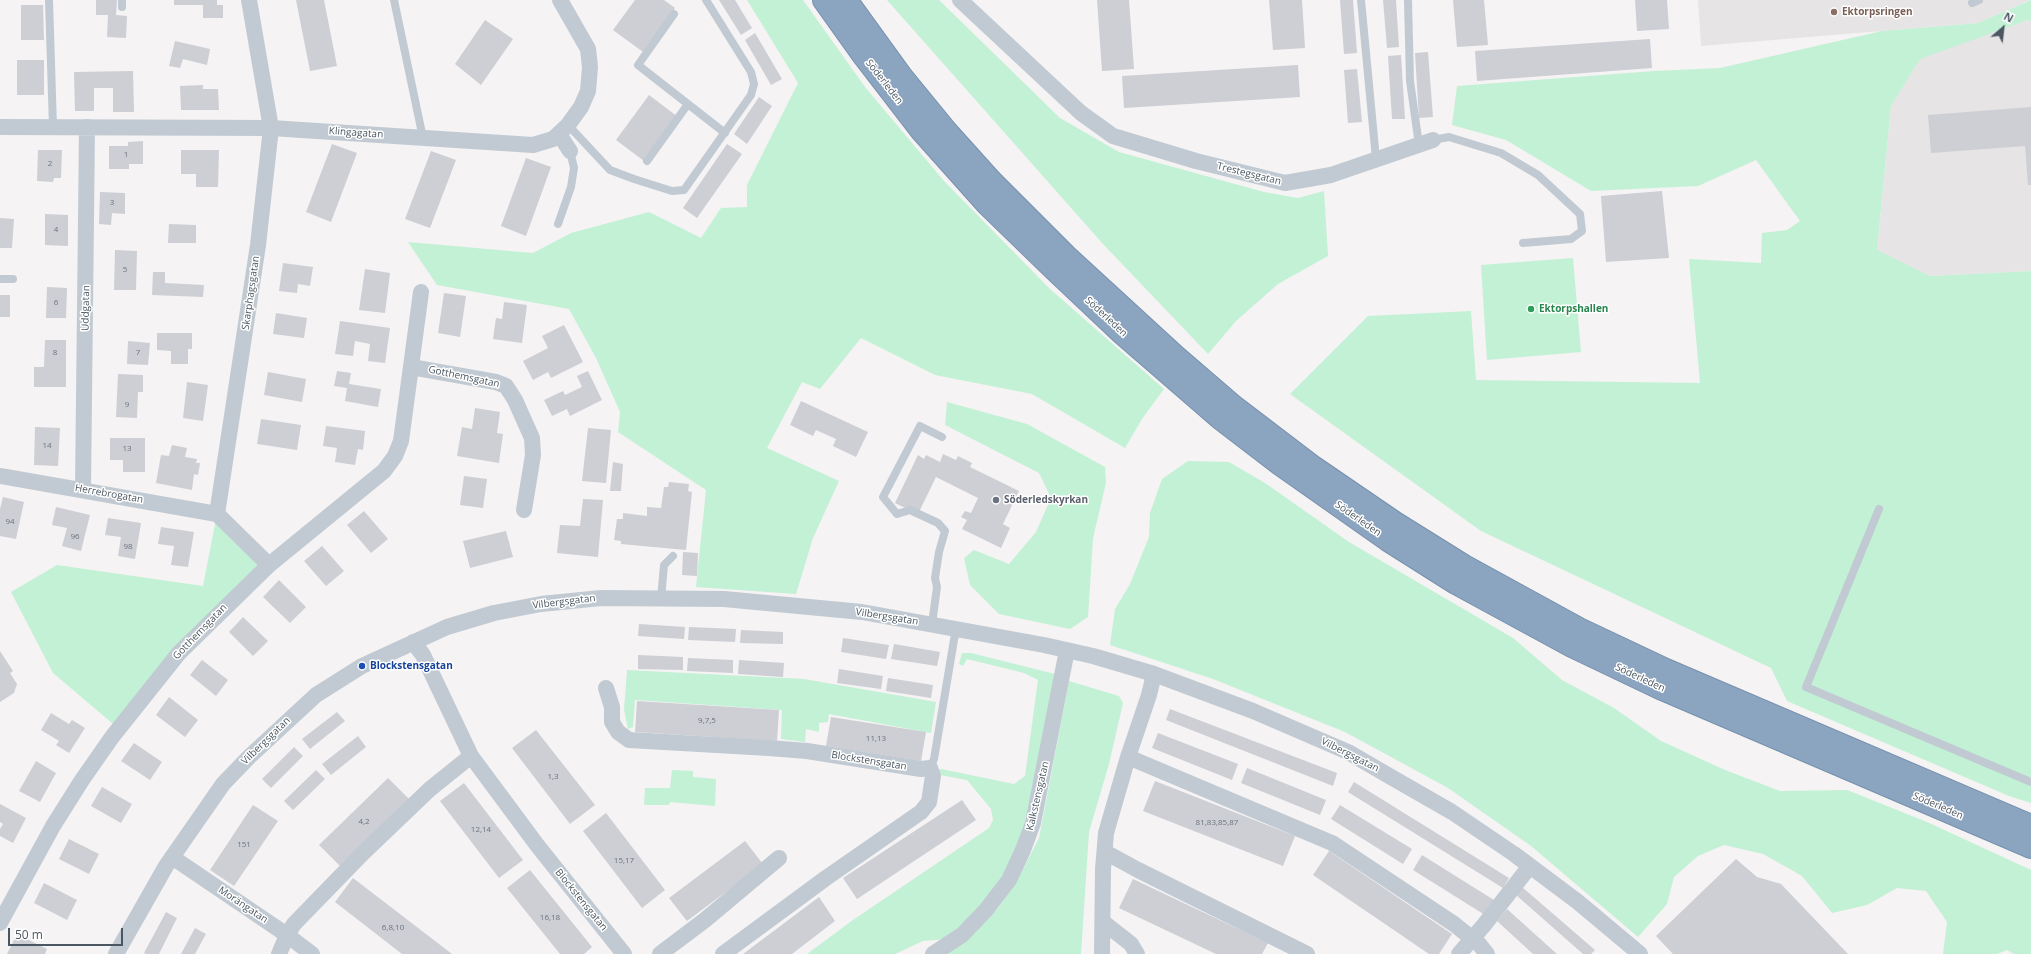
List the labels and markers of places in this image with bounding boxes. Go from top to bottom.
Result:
place label: Ektorpsringen [1842,6,1912,18]
marker: Ektorpsringen [1829,7,1839,17]
place label: Ektorpshallen [1539,303,1608,315]
marker: Ektorpshallen [1526,304,1536,314]
place label: Söderledskyrkan [1004,494,1088,506]
marker: Söderledskyrkan [991,495,1001,505]
place label: Blockstensgatan [370,660,453,672]
marker: Blockstensgatan [357,661,367,671]

